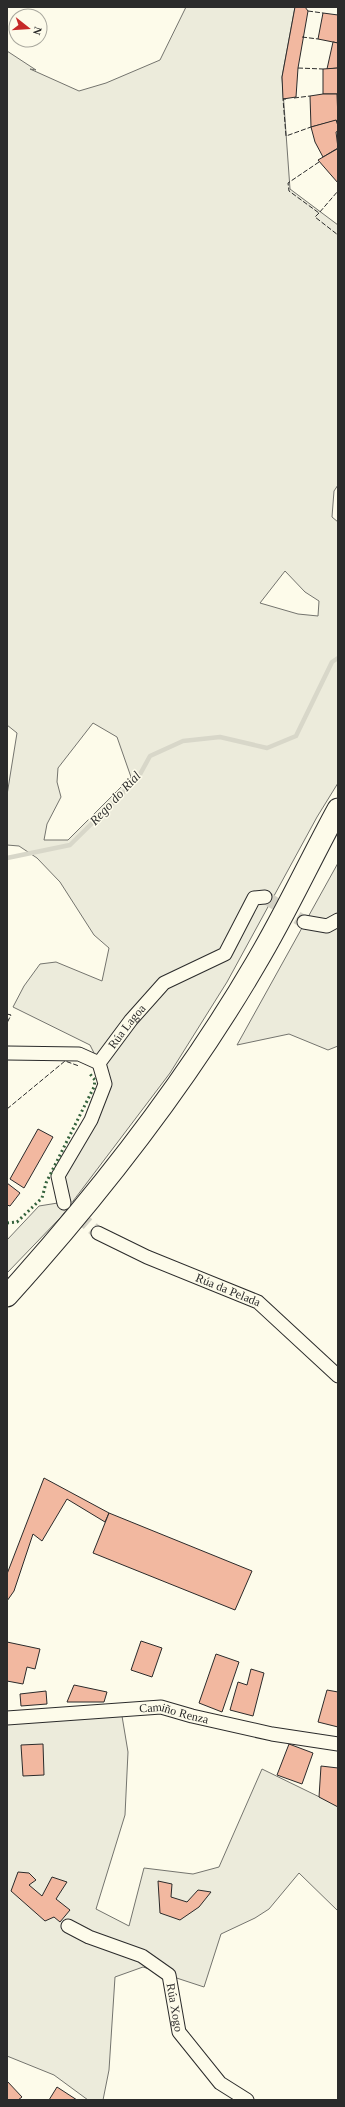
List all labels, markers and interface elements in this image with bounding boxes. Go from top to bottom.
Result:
north arrow [8,8,48,48]
text: N [31,25,44,37]
water label: Rego do Rial [86,768,144,829]
street label: Rúa Lagoa [105,1001,149,1051]
street label: Rúa da Pelada [194,1270,263,1309]
street label: Camiño Renza [139,1700,211,1727]
street label: Rúa Xogo [164,1982,186,2033]

